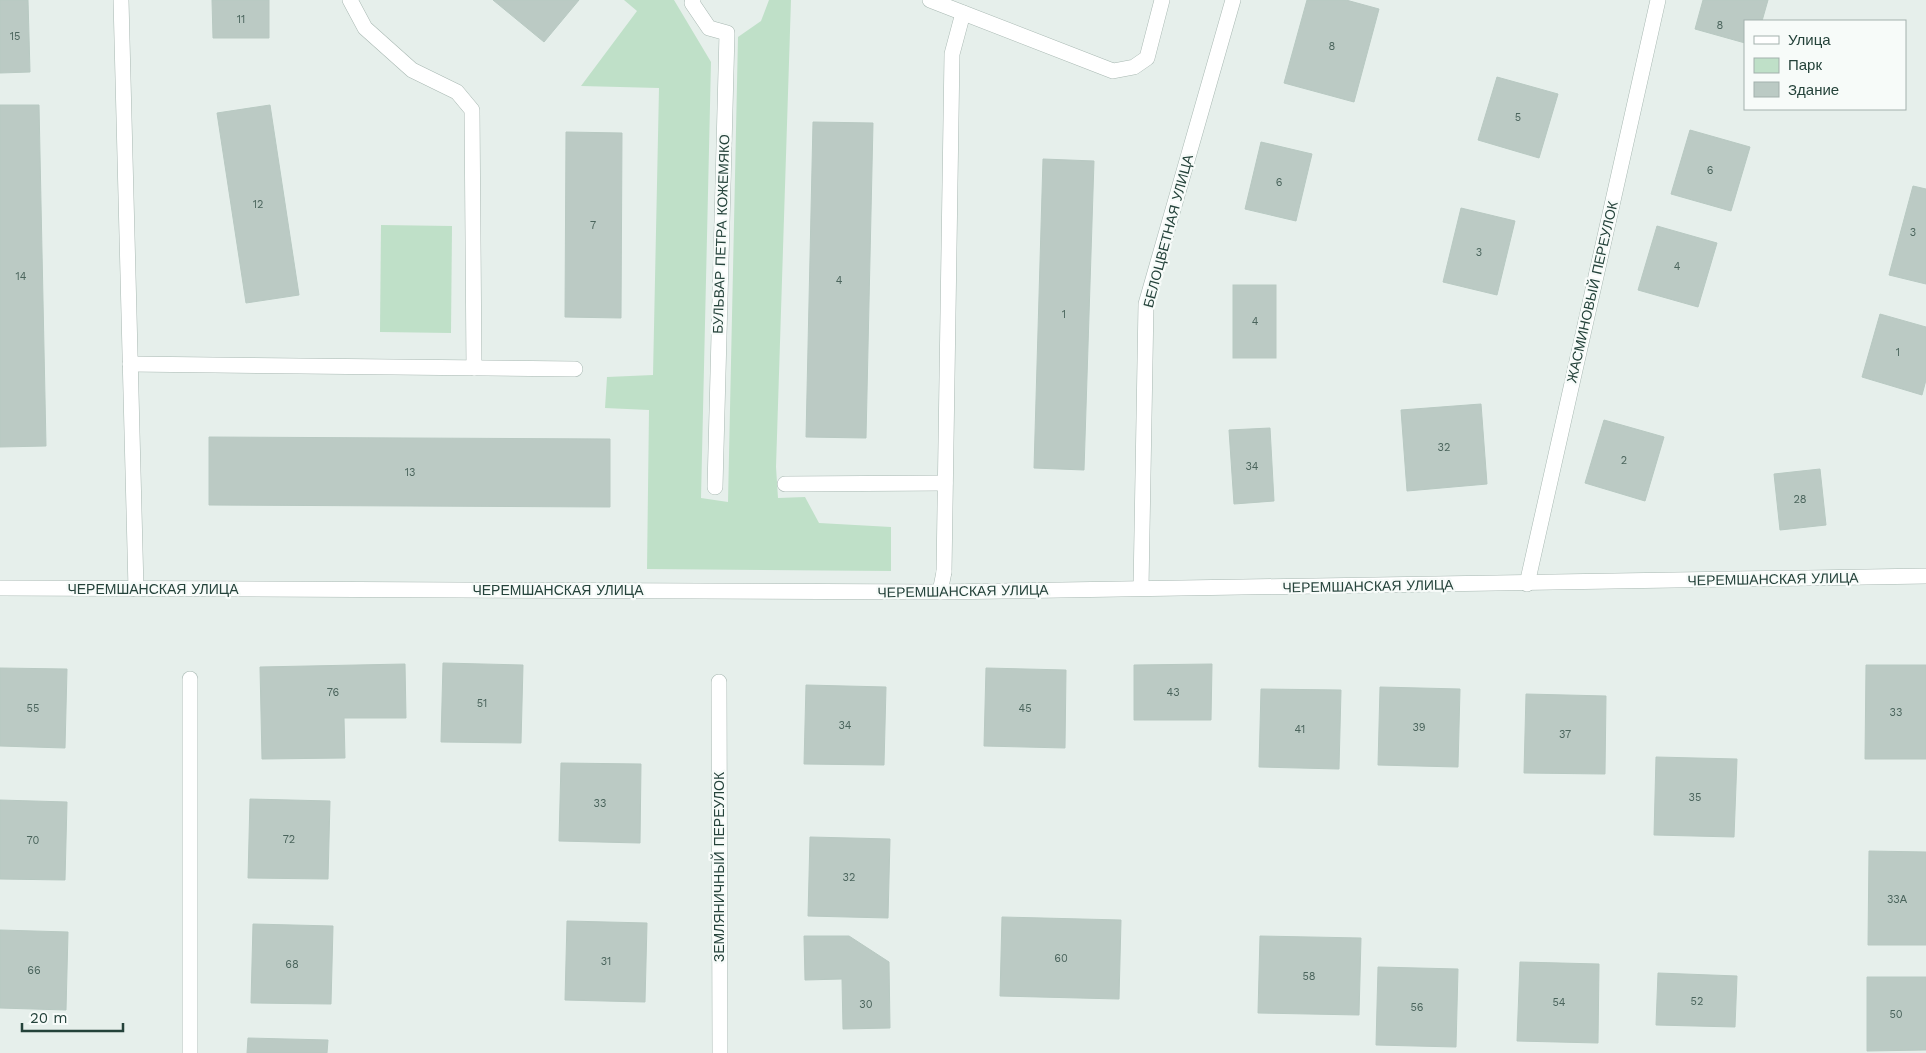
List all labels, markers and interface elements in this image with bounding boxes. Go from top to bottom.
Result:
house number: 11 [237,13,245,26]
house number: 8 [1717,19,1724,32]
legend [1744,20,1906,110]
house number: 15 [10,30,20,43]
text: Улица [1788,31,1831,49]
house number: 8 [1329,40,1336,53]
text: Парк [1788,56,1822,74]
text: Здание [1788,81,1839,99]
house number: 5 [1515,111,1521,124]
street label: БУЛЬВАР ПЕТРА КОЖЕМЯКО [710,134,732,334]
street label: БЕЛОЦВЕТНАЯ УЛИЦА [1140,152,1196,309]
house number: 6 [1707,164,1714,177]
house number: 6 [1276,176,1283,189]
house number: 12 [253,198,263,211]
street label: ЖАСМИНОВЫЙ ПЕРЕУЛОК [1562,199,1621,384]
house number: 7 [590,219,596,232]
house number: 3 [1910,226,1916,239]
house number: 3 [1476,246,1482,259]
house number: 4 [1674,260,1681,273]
house number: 14 [15,270,27,283]
house number: 4 [836,274,843,287]
house number: 1 [1062,308,1066,321]
house number: 4 [1252,315,1259,328]
house number: 1 [1896,346,1900,359]
house number: 32 [1438,441,1450,454]
house number: 2 [1621,454,1627,467]
house number: 34 [1245,460,1259,473]
house number: 13 [405,466,415,479]
house number: 28 [1793,493,1807,506]
street label: ЧЕРЕМШАНСКАЯ УЛИЦА [1687,569,1859,588]
street label: ЧЕРЕМШАНСКАЯ УЛИЦА [1282,576,1454,595]
street label: ЧЕРЕМШАНСКАЯ УЛИЦА [67,581,239,597]
street label: ЧЕРЕМШАНСКАЯ УЛИЦА [877,581,1049,600]
street label: ЧЕРЕМШАНСКАЯ УЛИЦА [472,582,644,598]
house number: 76 [327,686,340,699]
house number: 43 [1166,686,1180,699]
house number: 51 [477,697,487,710]
house number: 55 [27,702,39,715]
house number: 45 [1018,702,1032,715]
house number: 33 [1890,706,1902,719]
house number: 34 [838,719,852,732]
house number: 39 [1412,721,1426,734]
house number: 41 [1295,723,1305,736]
house number: 37 [1559,728,1571,741]
street label: ЗЕМЛЯНИЧНЫЙ ПЕРЕУЛОК [710,771,727,962]
house number: 35 [1689,791,1701,804]
house number: 33 [594,797,606,810]
house number: 72 [283,833,295,846]
house number: 70 [27,834,40,847]
house number: 32 [843,871,855,884]
house number: 33А [1887,893,1908,906]
house number: 60 [1054,952,1068,965]
house number: 31 [601,955,611,968]
house number: 68 [285,958,299,971]
house number: 66 [27,964,41,977]
house number: 58 [1302,970,1316,983]
house number: 52 [1691,995,1703,1008]
house number: 54 [1552,996,1566,1009]
house number: 30 [859,998,873,1011]
scale bar [22,1000,124,1032]
house number: 56 [1410,1001,1424,1014]
house number: 50 [1889,1008,1903,1021]
text: 20 m [30,1009,68,1027]

